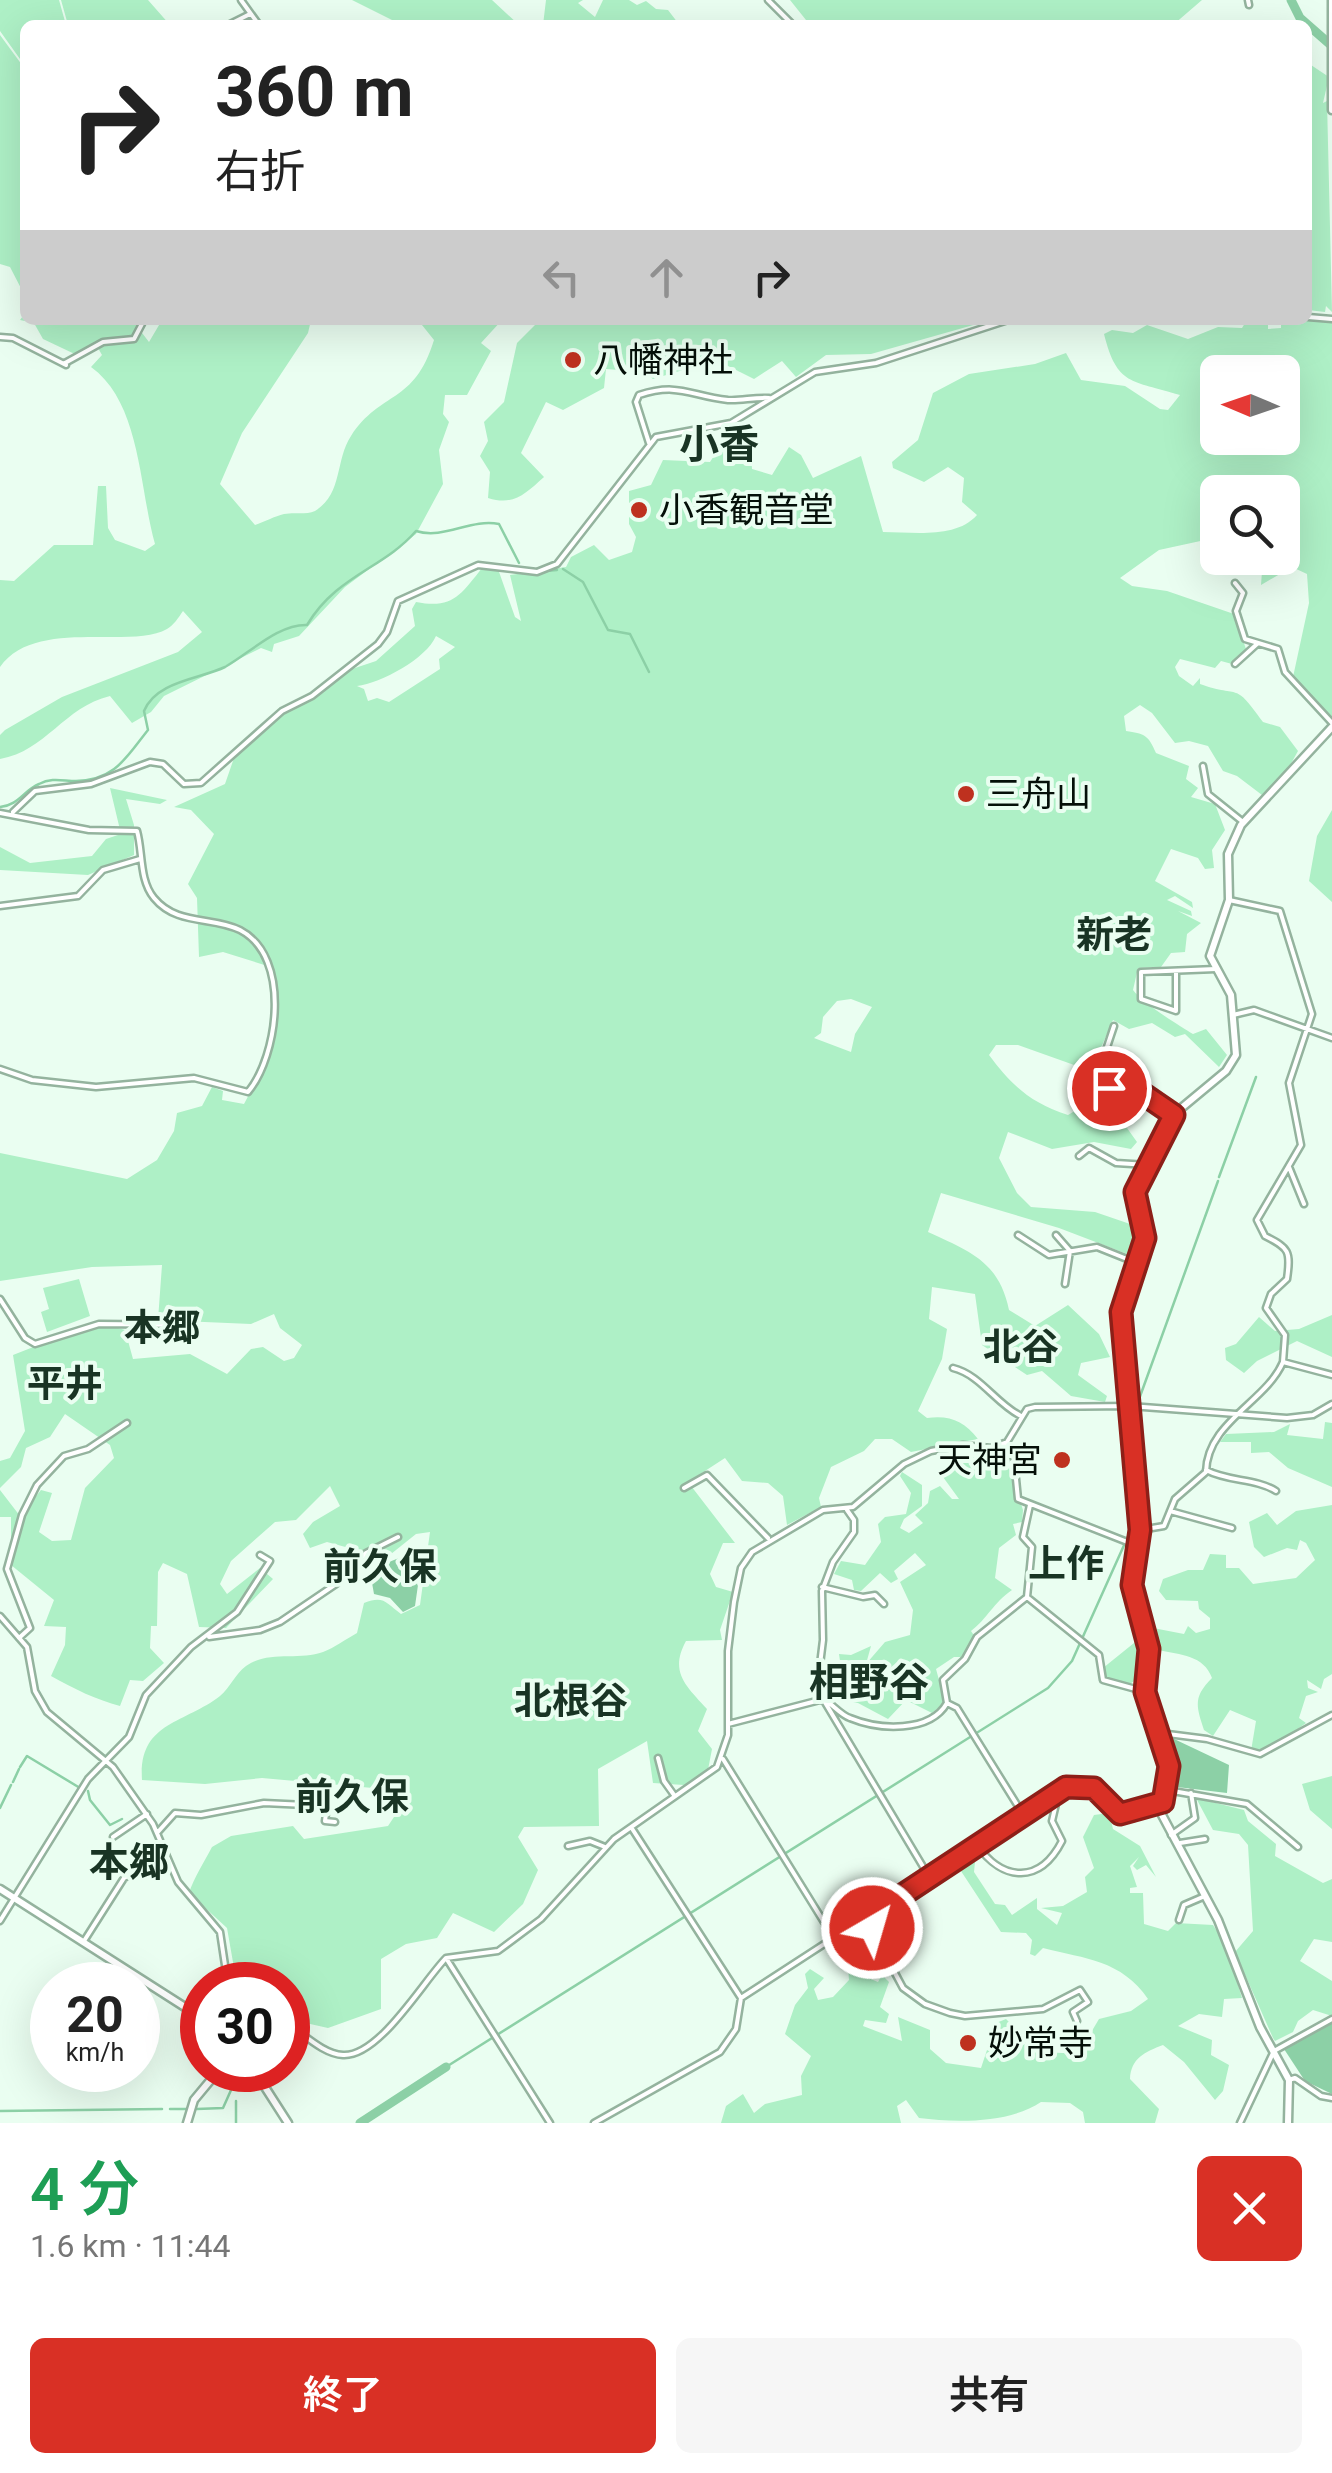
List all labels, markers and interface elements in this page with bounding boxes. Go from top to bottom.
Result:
text: 360 m [215,51,414,133]
icon: right [50,60,180,190]
text: 右折 [215,145,305,198]
icon: left [534,250,589,305]
icon: ahead [639,250,694,305]
icon: right [744,250,799,305]
place label: 八幡神社 [593,340,733,381]
marker: 八幡神社 [562,349,584,371]
north arrow [1200,355,1300,455]
map controls [1200,355,1300,575]
district label: 小香 [679,421,759,468]
button: search [1200,475,1300,575]
place label: 小香観音堂 [659,490,834,531]
marker: 小香観音堂 [628,499,650,521]
place label: 三舟山 [986,774,1091,815]
marker: 三舟山 [955,783,977,805]
district label: 新老 [1076,913,1152,957]
pin [1067,1046,1152,1131]
icon: arrive [1082,1061,1137,1116]
district label: 本郷 [124,1306,200,1350]
district label: 北谷 [983,1325,1059,1369]
district label: 平井 [27,1362,103,1406]
place label: 天神宮 [937,1440,1042,1481]
marker: 天神宮 [1051,1449,1073,1471]
district label: 上作 [1028,1542,1104,1586]
district label: 前久保 [323,1545,437,1589]
district label: 相野谷 [809,1659,929,1706]
district label: 北根谷 [514,1679,628,1723]
district label: 前久保 [295,1775,409,1819]
district label: 本郷 [89,1839,169,1886]
position arrow [820,1876,924,1980]
speed limit sign: 30 [180,1962,310,2092]
text: 20 [66,1986,124,2044]
place label: 妙常寺 [988,2023,1093,2064]
marker: 妙常寺 [957,2032,979,2054]
text: km/h [66,2038,124,2067]
text: 4 分 [30,2154,139,2225]
button: close [1197,2156,1302,2261]
text: 1.6 km · 11:44 [30,2227,231,2265]
button: 終了 [30,2338,656,2453]
button: 共有 [676,2338,1302,2453]

